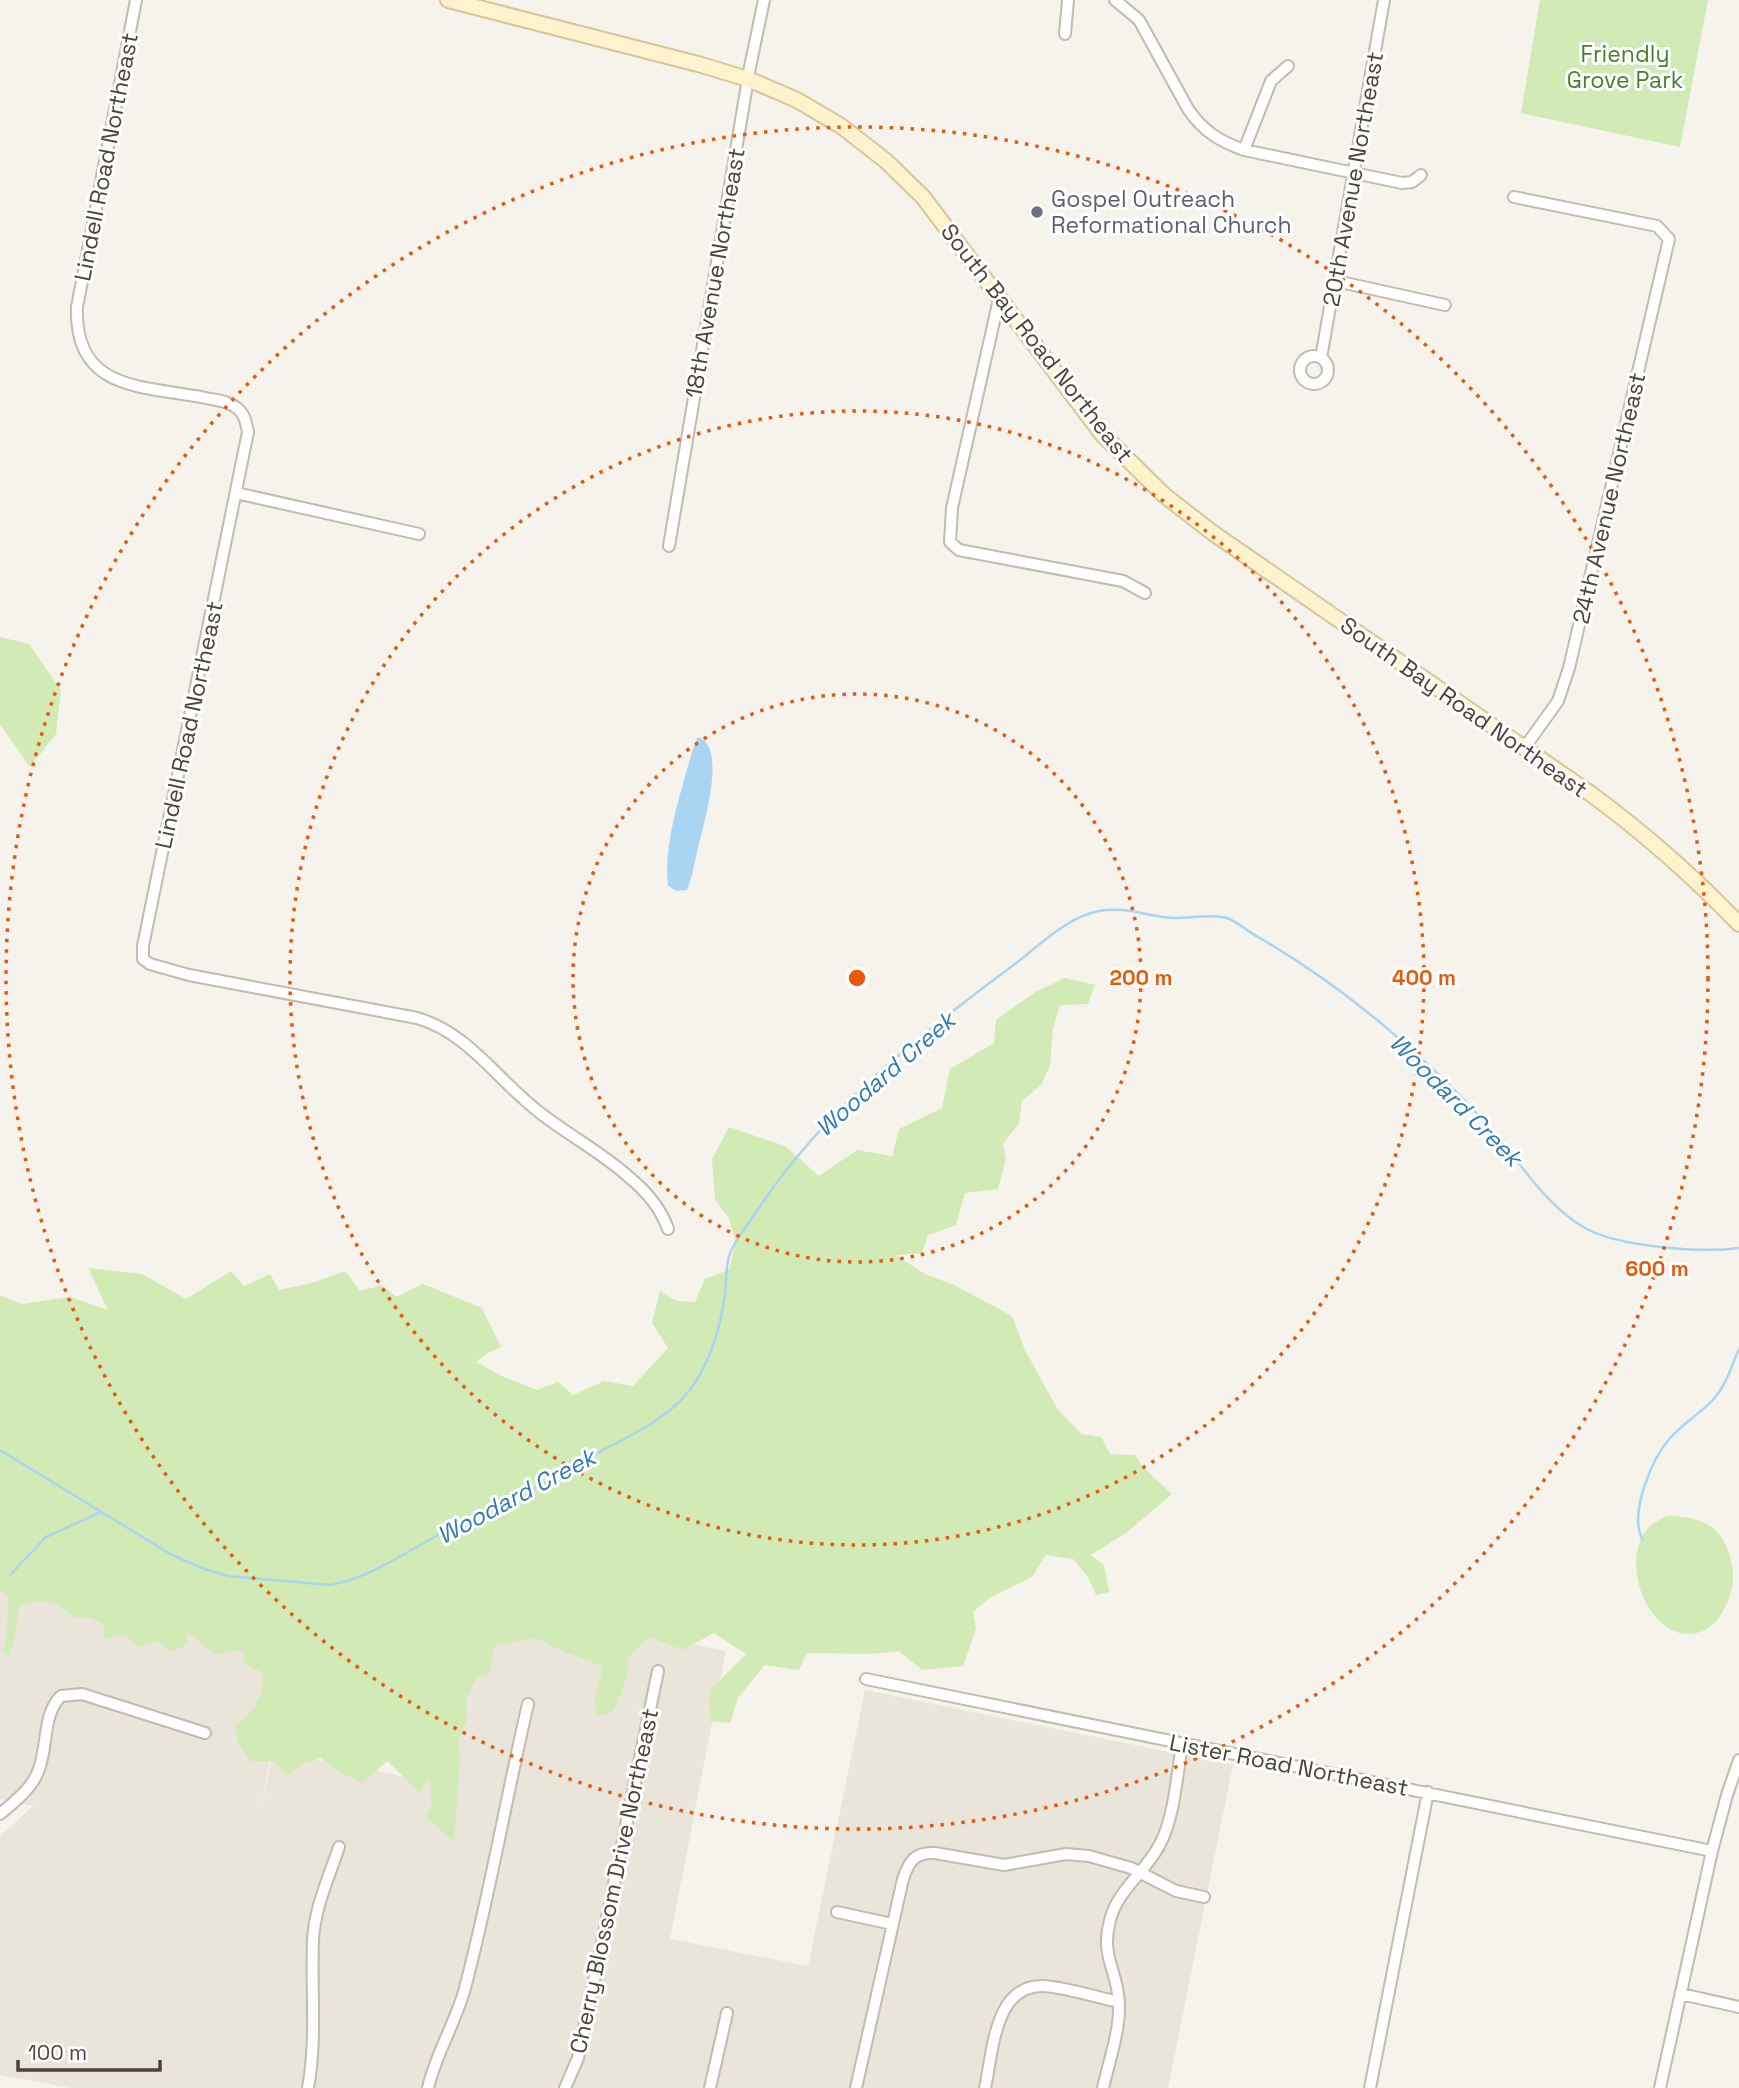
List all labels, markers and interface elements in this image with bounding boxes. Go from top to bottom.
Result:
street label: Lindell Road Northeast [67,30,145,284]
park label: Friendly Grove Park [1567,39,1683,95]
street label: 20th Avenue Northeast [1316,49,1390,309]
street label: 18th Avenue Northeast [678,146,752,400]
place label: Gospel Outreach Reformational Church [1051,184,1292,240]
marker: Gospel Outreach Reformational Church [1029,204,1045,220]
street label: South Bay Road Northeast [934,217,1140,469]
street label: 24th Avenue Northeast [1565,369,1653,627]
street label: Lindell Road Northeast [148,598,230,852]
street label: South Bay Road Northeast [1334,610,1594,804]
text: 200 m [1110,964,1172,991]
text: 400 m [1392,964,1456,991]
centre of rings [845,966,869,990]
water label: Woodard Creek [809,1003,964,1143]
water label: Woodard Creek [1383,1027,1531,1175]
text: 600 m [1625,1255,1689,1282]
water label: Woodard Creek [431,1440,603,1551]
street label: Cherry Blossom Drive Northeast [563,1706,665,2056]
street label: Lister Road Northeast [1167,1727,1411,1803]
scale bar [18,2028,159,2072]
text: 100 m [28,2039,87,2066]

